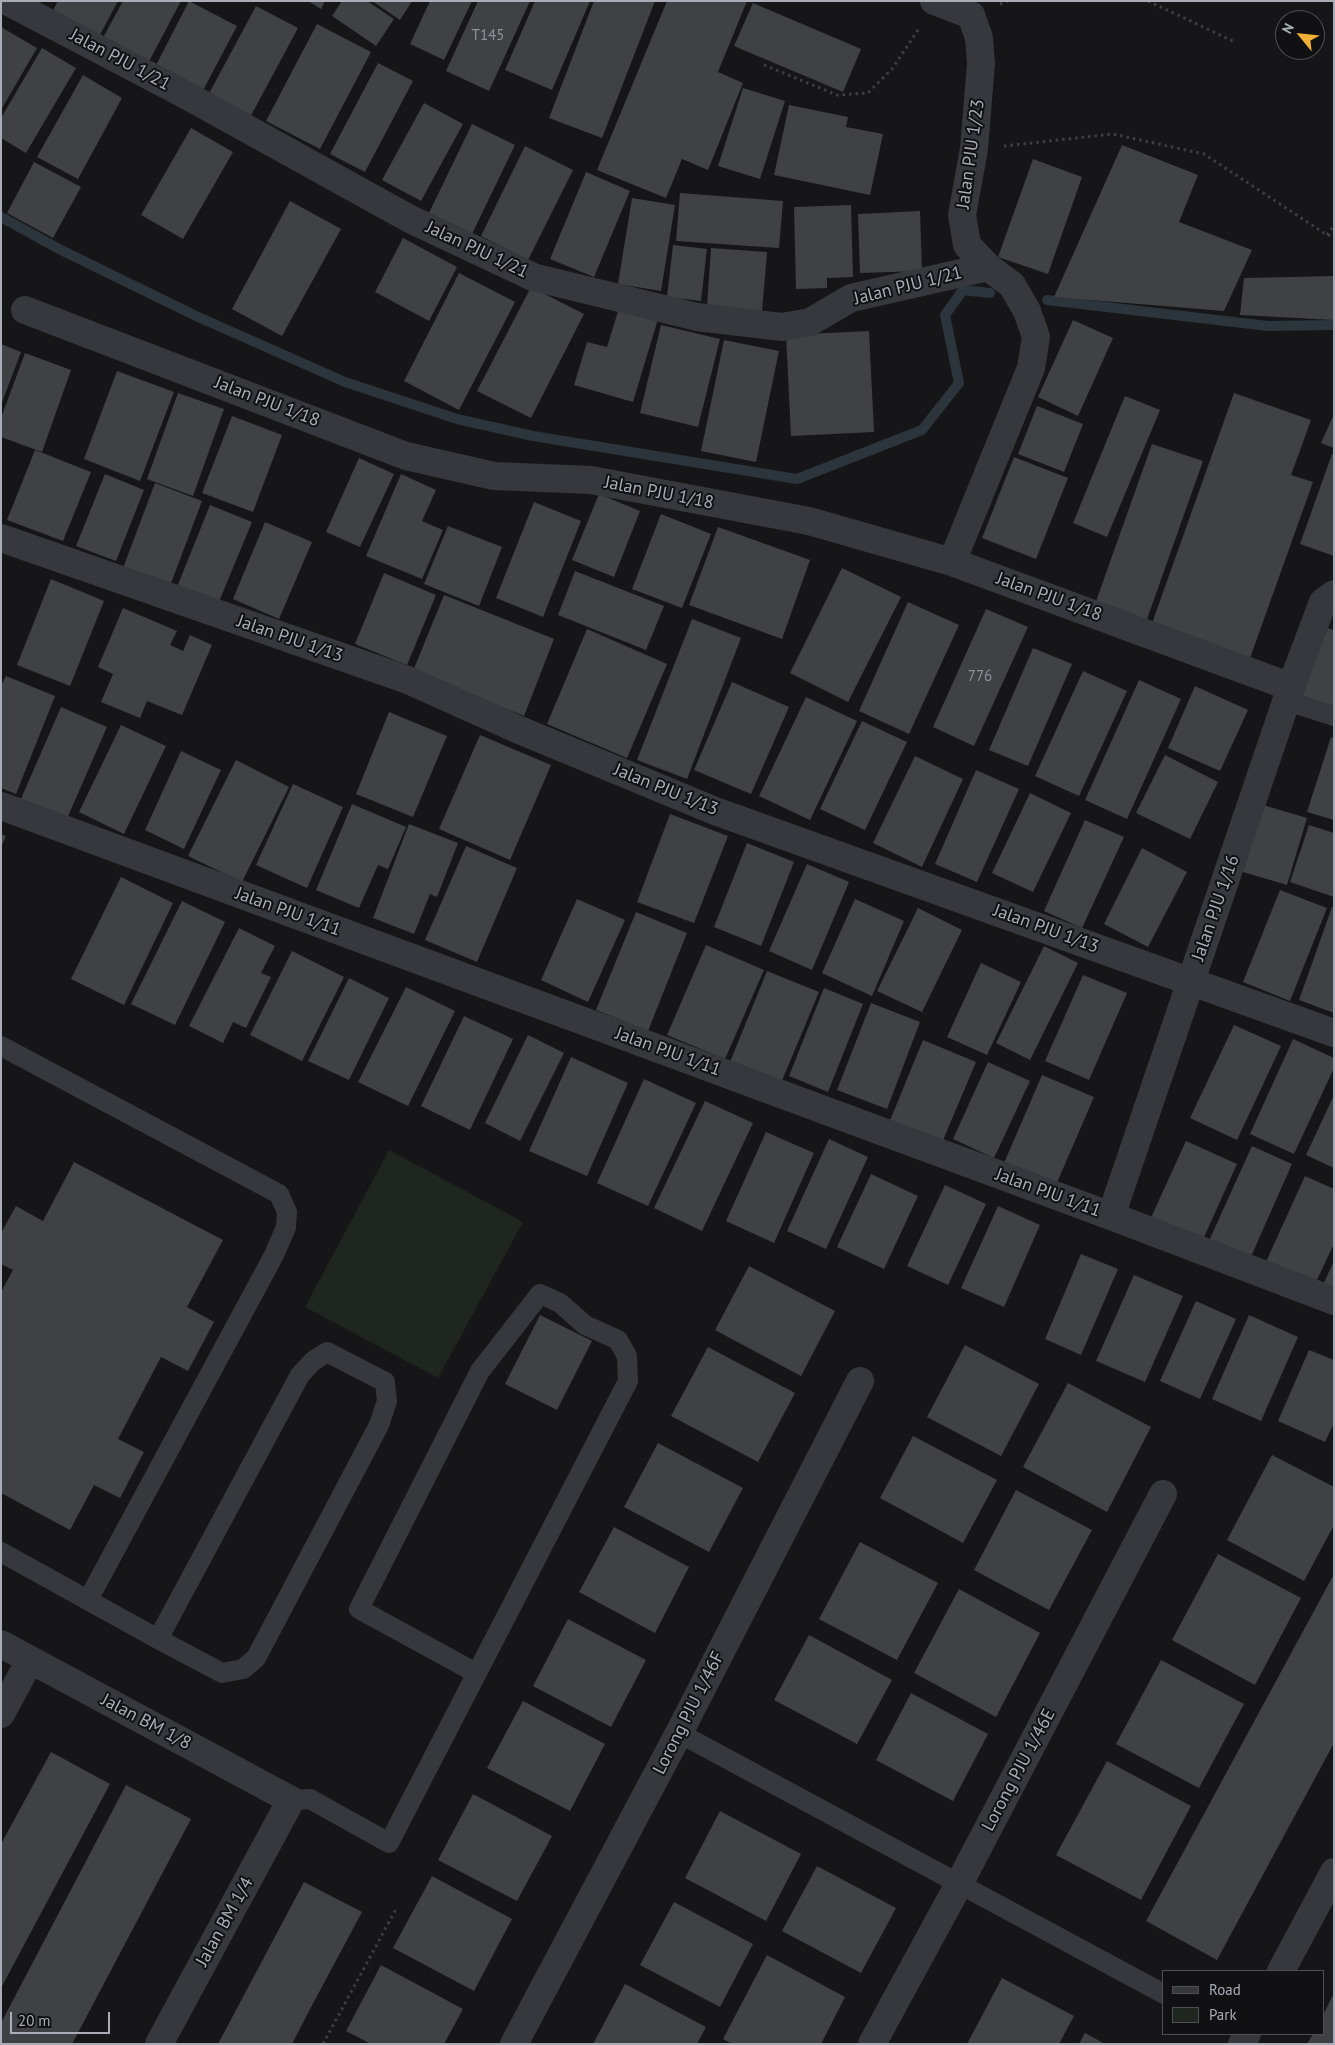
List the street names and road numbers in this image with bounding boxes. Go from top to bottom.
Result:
street label: Jalan PJU 1/21 [66,24,174,96]
street label: Jalan PJU 1/23 [953,98,989,210]
street label: Jalan PJU 1/21 [422,217,532,283]
street label: Jalan PJU 1/21 [852,262,964,310]
street label: Jalan PJU 1/18 [211,372,323,432]
street label: Jalan PJU 1/18 [603,472,715,514]
street label: Jalan PJU 1/18 [993,568,1105,626]
street label: Jalan PJU 1/13 [234,611,346,667]
street label: Jalan PJU 1/13 [611,759,721,821]
street label: Jalan PJU 1/16 [1188,852,1244,964]
street label: Jalan PJU 1/11 [232,883,344,941]
street label: Jalan PJU 1/13 [990,900,1102,958]
street label: Jalan PJU 1/11 [612,1023,724,1081]
street label: Jalan PJU 1/11 [992,1164,1104,1222]
street label: Lorong PJU 1/46F [649,1648,729,1778]
street label: Jalan BM 1/8 [97,1689,195,1755]
street label: Lorong PJU 1/46E [978,1705,1060,1835]
street label: Jalan BM 1/4 [192,1874,258,1970]

